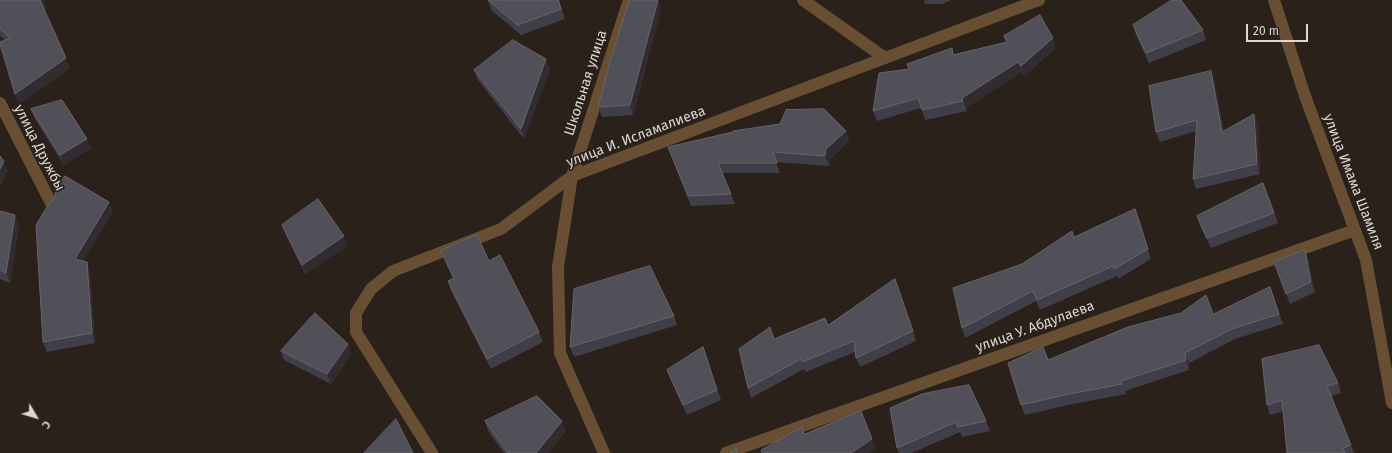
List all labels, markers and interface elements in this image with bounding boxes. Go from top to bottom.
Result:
scale bar [1248,16,1310,42]
text: 20 m [1253,24,1279,38]
street label: Школьная улица [561,28,611,138]
street label: улица Дружбы [10,102,68,194]
street label: улица И. Исламалиева [564,103,708,171]
street label: улица Имама Шамиля [1319,112,1387,252]
street label: улица У. Абдулаева [973,298,1097,356]
north arrow [16,397,56,437]
text: С [39,418,53,431]

